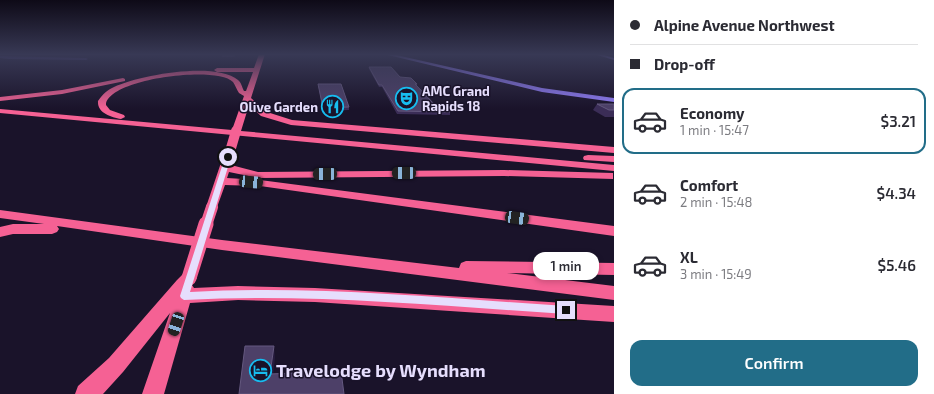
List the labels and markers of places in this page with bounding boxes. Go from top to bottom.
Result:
place label: AMC Grand Rapids 18 [422,83,490,114]
theatre icon: AMC Grand Rapids 18 [394,85,420,111]
restaurant icon: Olive Garden [320,94,346,120]
place label: Olive Garden [240,99,318,115]
hotel icon: Travelodge by Wyndham [247,357,273,383]
place label: Travelodge by Wyndham [276,359,486,381]

